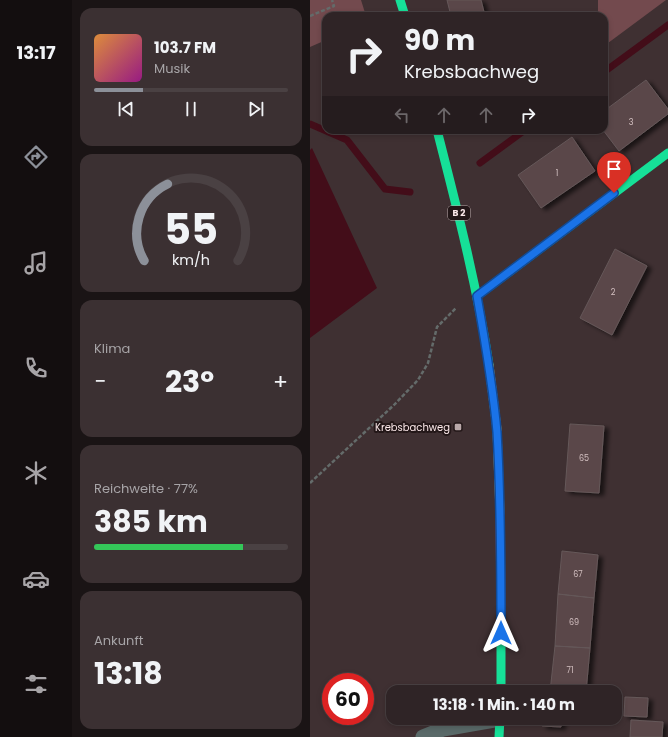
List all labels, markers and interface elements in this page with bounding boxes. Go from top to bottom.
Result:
text: 90 m [404,21,475,60]
icon: right [338,28,390,80]
text: 103.7 FM [154,37,216,58]
text: 13:17 [16,40,56,65]
text: Musik [154,59,190,78]
text: Krebsbachweg [404,59,539,84]
icon: previous [115,98,137,120]
icon: pause [180,98,202,120]
icon: next [245,98,267,120]
icon: left [391,104,413,126]
icon: ahead [433,104,455,126]
icon: ahead [475,104,497,126]
icon: right [517,104,539,126]
house number: 3 [629,117,634,128]
icon: directions [22,143,50,171]
pin [597,152,631,193]
icon: arrive [603,158,625,180]
house number: 1 [556,168,558,179]
text: 55 [164,199,218,258]
road number: B 2 [448,206,470,220]
icon: music [22,249,50,277]
text: km/h [172,249,210,269]
house number: 2 [611,287,616,298]
text: Klima [94,339,130,358]
icon: phone [22,354,50,382]
text: 23° [165,360,214,403]
text: − [94,366,106,397]
text: + [273,366,288,397]
place label: Krebsbachweg [375,420,450,435]
marker: Krebsbachweg [453,422,463,432]
house number: 65 [579,453,589,464]
icon: climate [22,459,50,487]
text: Reichweite · 77% [94,479,198,498]
text: 385 km [94,500,208,543]
icon: car [22,565,50,593]
house number: 67 [573,569,583,580]
position arrow [480,612,522,654]
house number: 69 [569,617,579,628]
text: Ankunft [94,631,143,650]
text: 13:18 [94,652,163,695]
house number: 71 [567,665,573,676]
icon: filters [22,670,50,698]
speed limit sign: 60 [322,673,374,725]
text: 13:18 · 1 Min. · 140 m [433,694,575,715]

